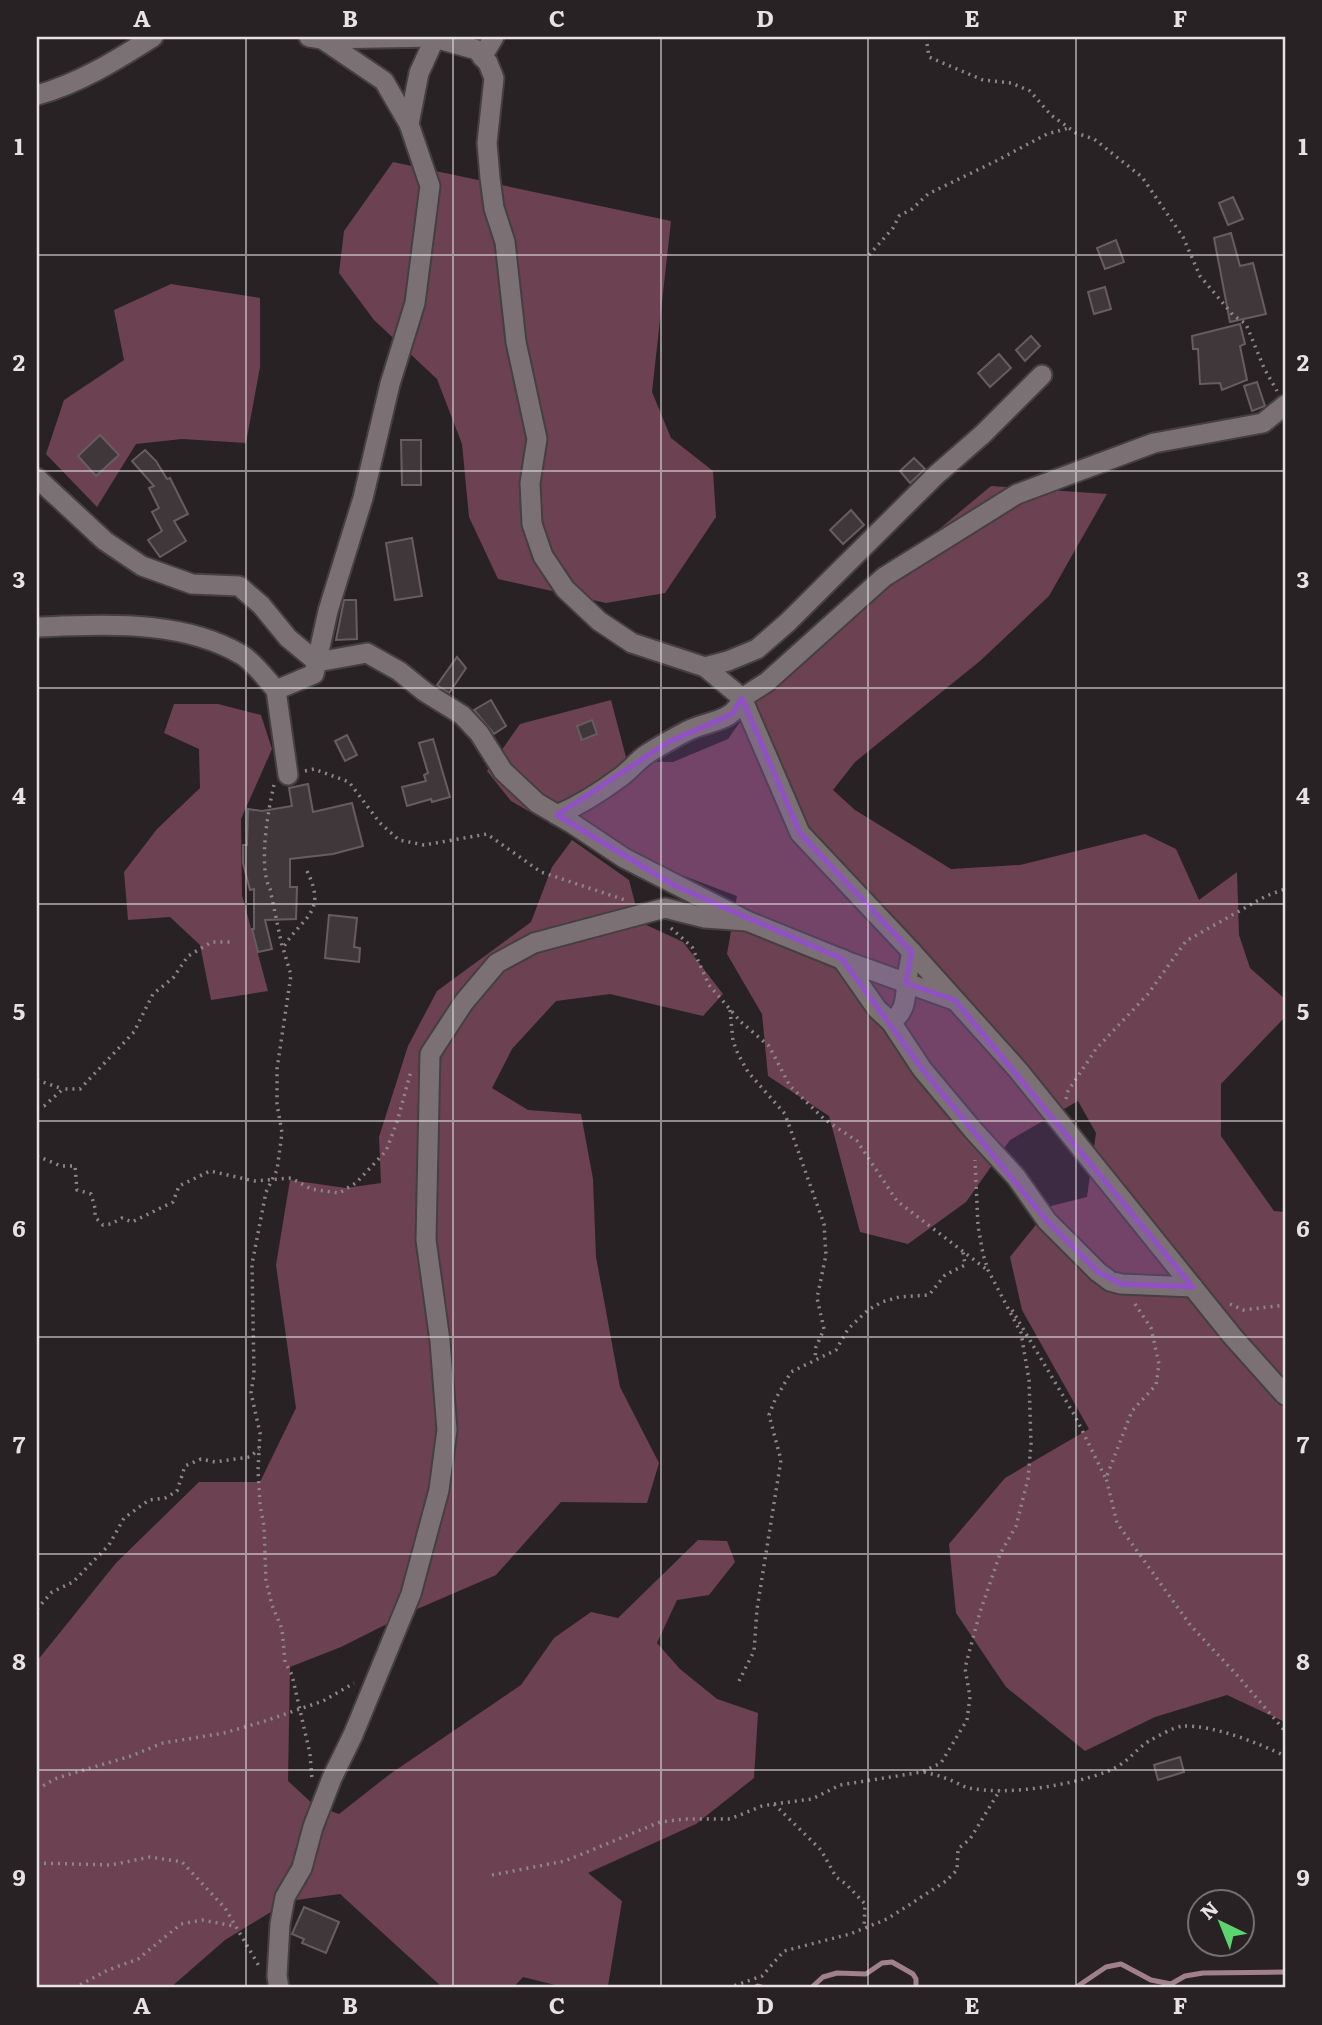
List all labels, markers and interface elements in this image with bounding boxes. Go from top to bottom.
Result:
text: A [133,0,151,34]
text: B [342,0,358,34]
text: C [549,0,565,34]
text: D [756,0,774,34]
text: E [964,0,980,34]
text: F [1173,0,1188,34]
text: 1 [14,128,24,162]
text: 1 [1298,128,1308,162]
text: 2 [13,344,25,378]
text: 2 [1297,344,1309,378]
text: 3 [13,561,25,595]
text: 3 [1297,561,1309,595]
text: 4 [12,777,26,811]
text: 4 [1296,777,1310,811]
text: 5 [13,993,25,1027]
text: 5 [1297,993,1309,1027]
text: 6 [12,1210,26,1244]
text: 6 [1296,1210,1310,1244]
text: 7 [13,1426,26,1460]
text: 7 [1297,1426,1310,1460]
text: 8 [12,1643,26,1677]
text: 8 [1296,1643,1310,1677]
text: 9 [12,1859,26,1893]
text: 9 [1296,1859,1310,1893]
north arrow [1186,1888,1256,1958]
text: N [1193,1894,1224,1926]
text: A [133,1987,151,2021]
text: B [342,1987,358,2021]
text: C [549,1987,565,2021]
text: D [756,1987,774,2021]
text: E [964,1987,980,2021]
text: F [1173,1987,1188,2021]

